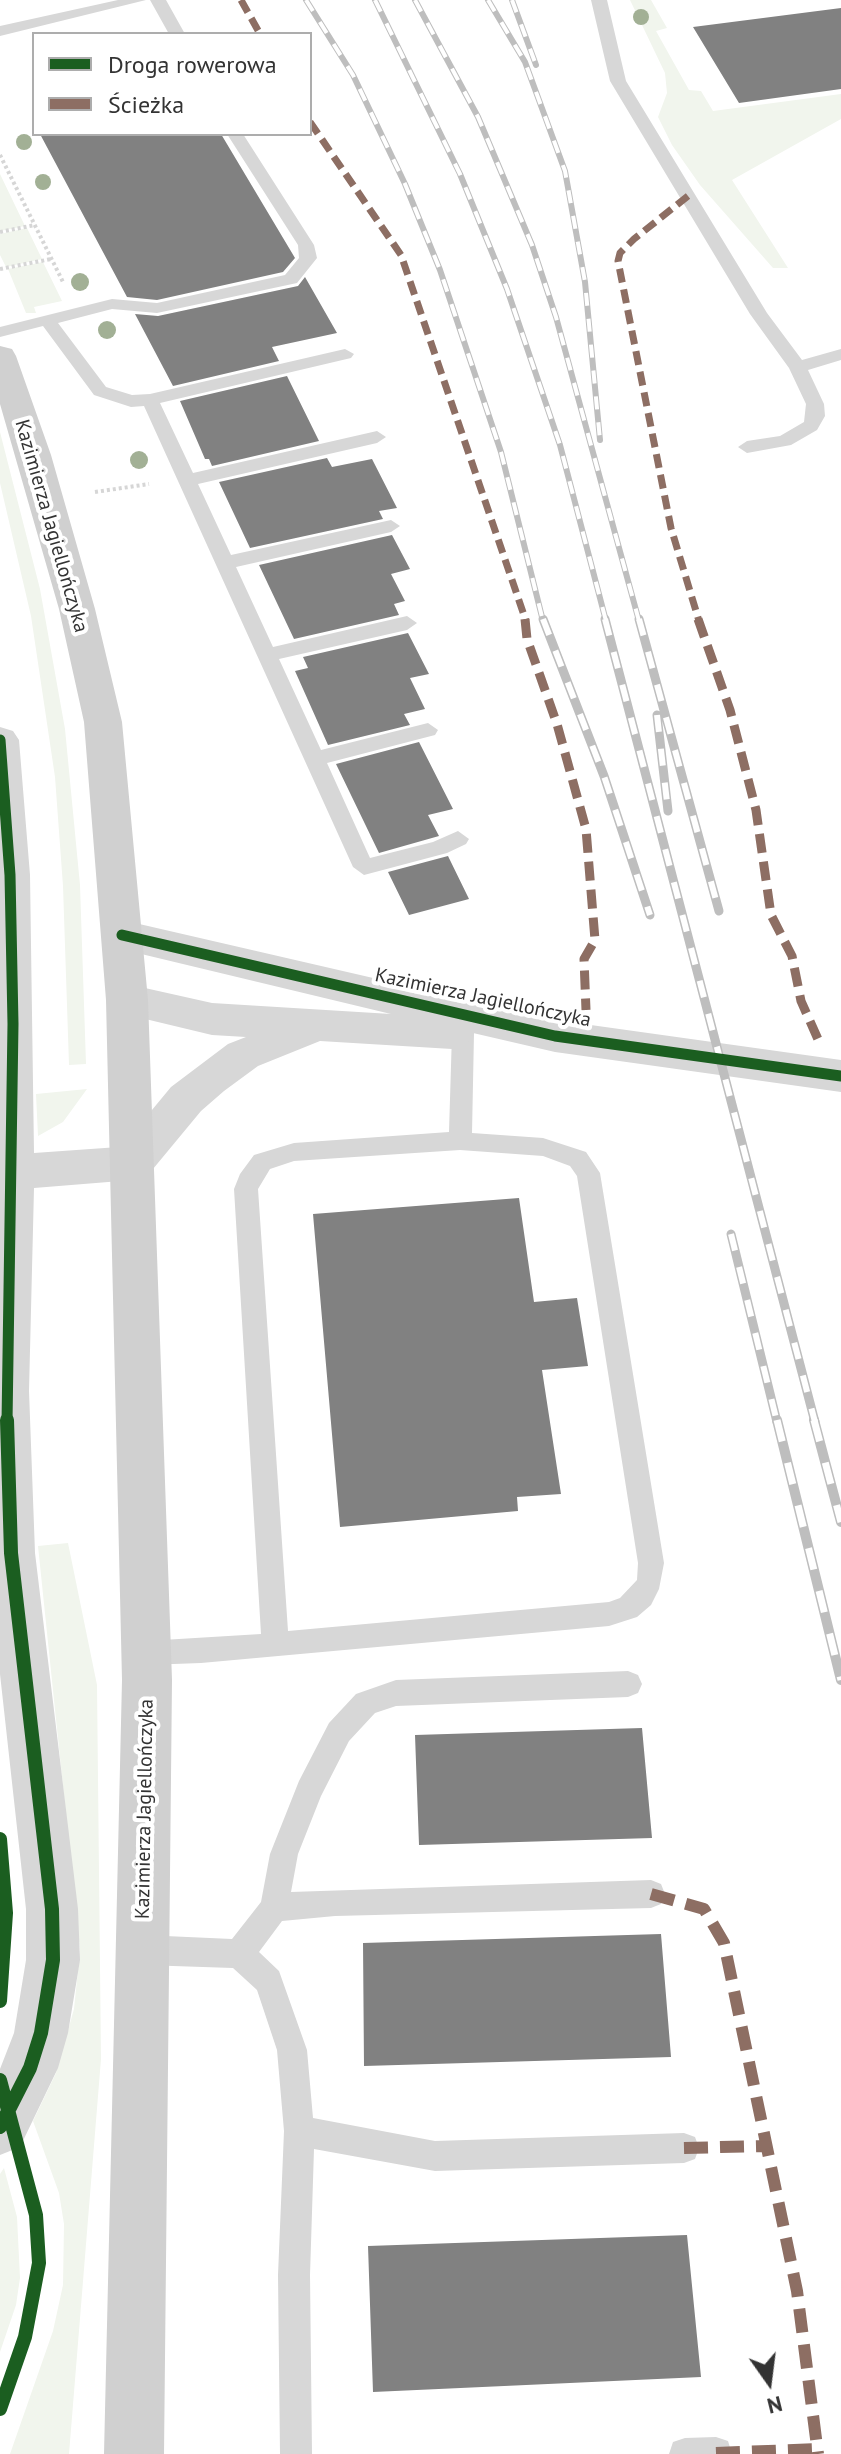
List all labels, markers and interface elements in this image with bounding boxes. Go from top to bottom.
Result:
legend [32,32,312,136]
text: Droga rowerowa [108,49,277,80]
text: Ścieżka [108,89,184,120]
street label: Kazimierza Jagiellończyka [9,417,93,635]
street label: Kazimierza Jagiellończyka [373,963,593,1033]
street label: Kazimierza Jagiellończyka [131,1699,159,1919]
north arrow [729,2342,809,2422]
text: N [764,2390,785,2421]

